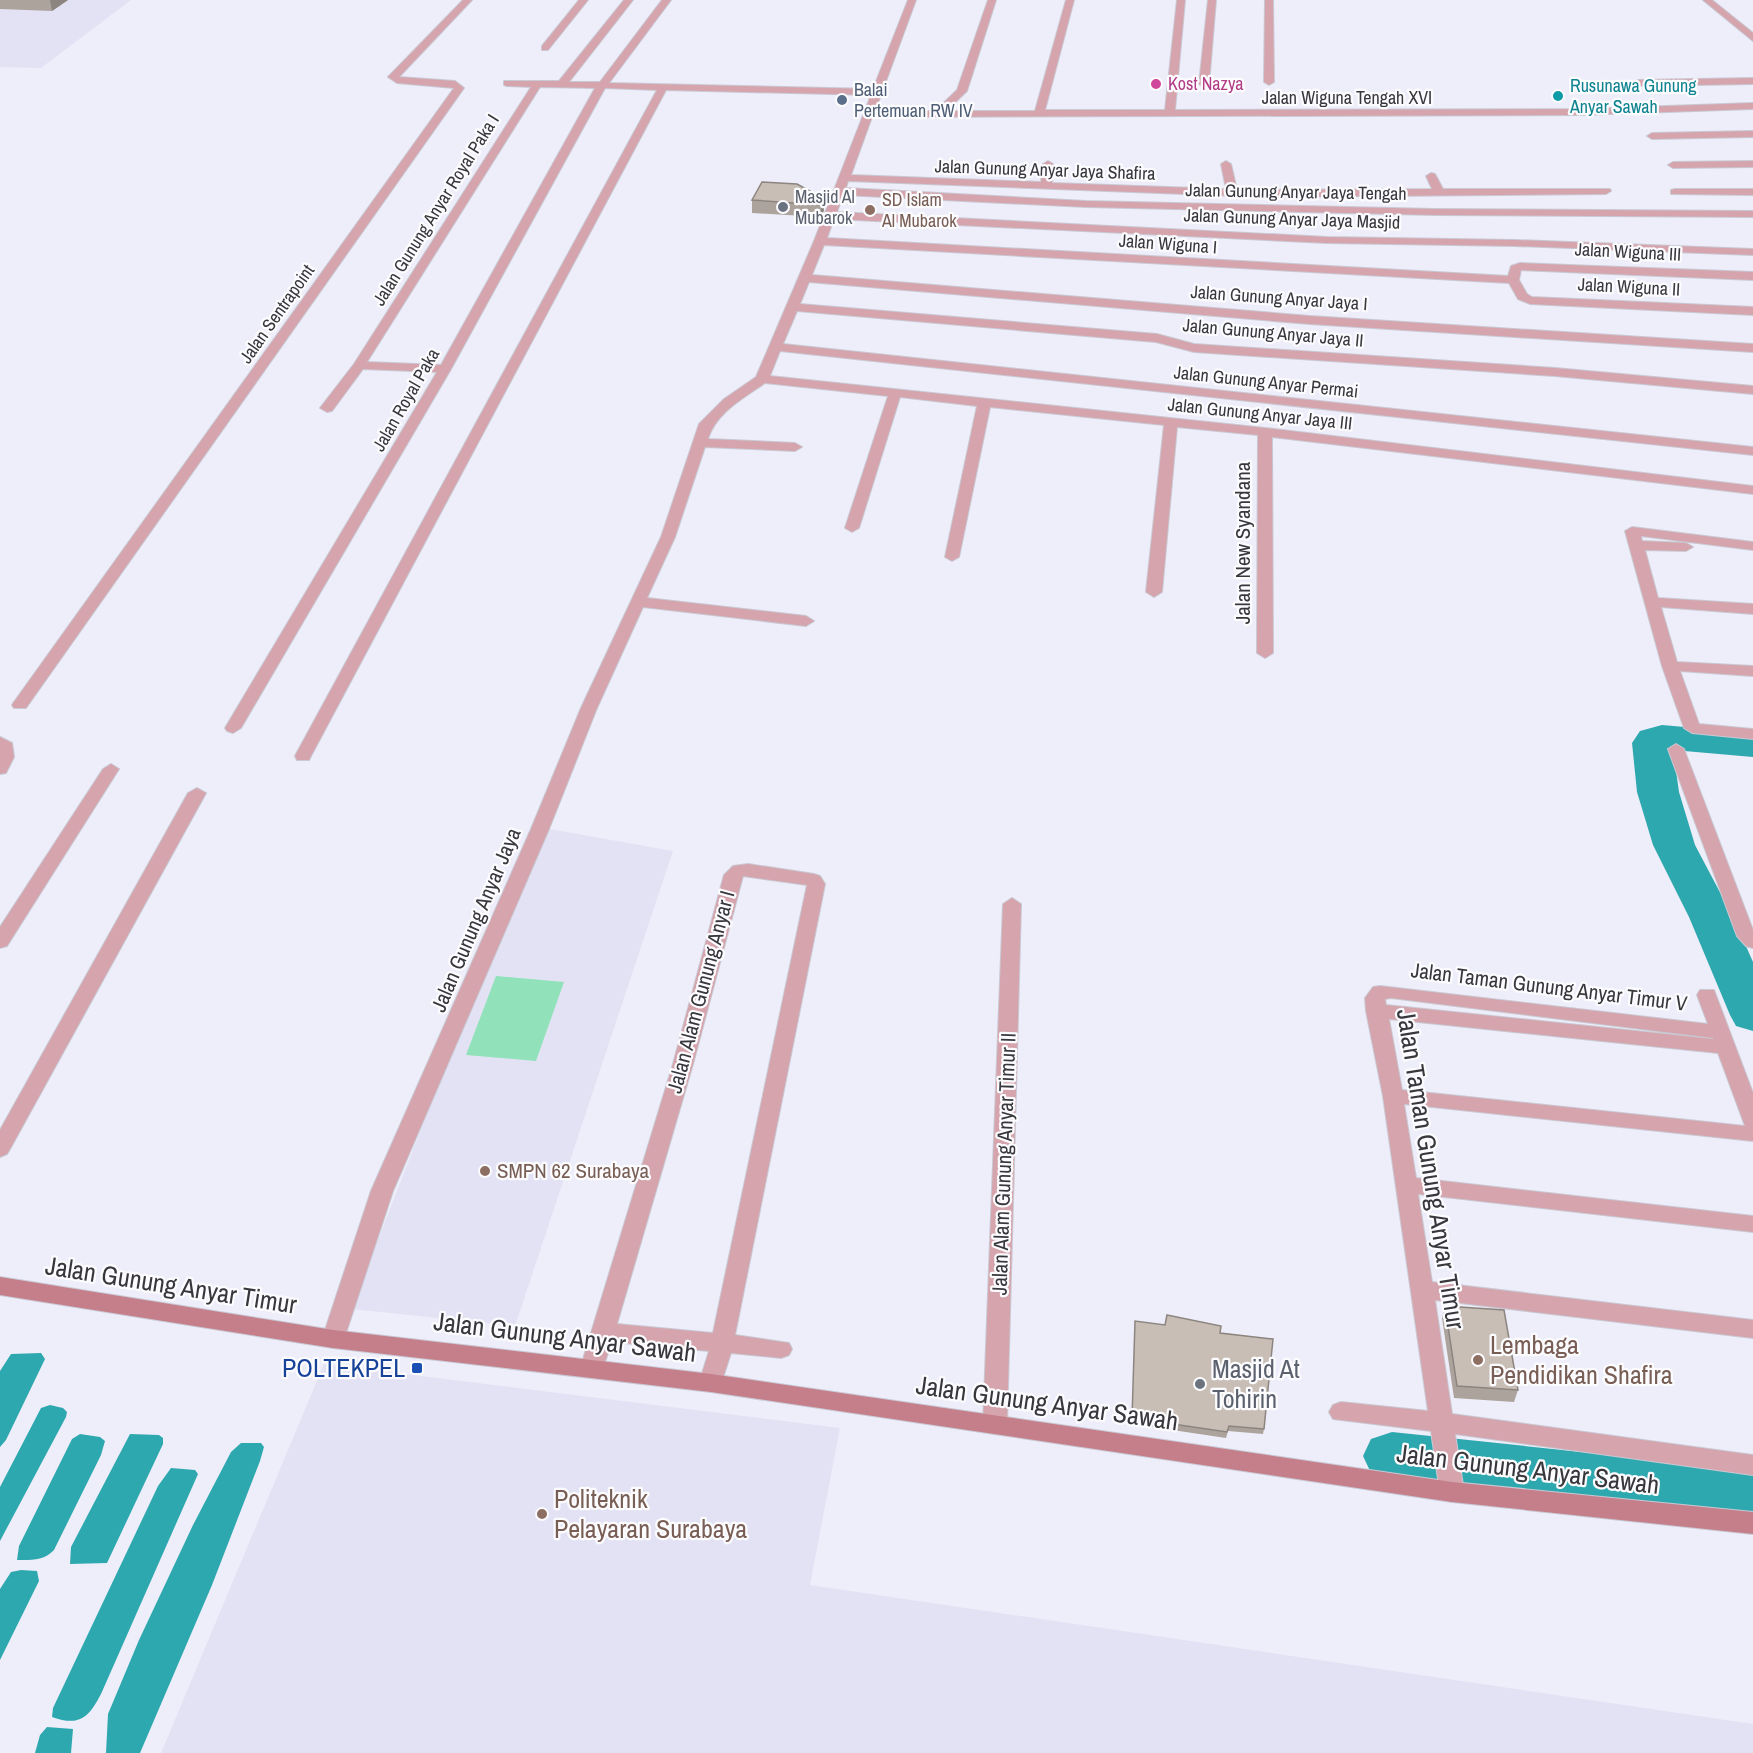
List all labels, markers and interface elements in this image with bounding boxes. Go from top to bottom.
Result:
place label: Kost Nazya [1168,71,1243,96]
place label: Rusunawa Gunung Anyar Sawah [1569,73,1697,119]
place label: Balai Pertemuan RW IV [854,77,973,123]
marker: Kost Nazya [1149,77,1163,91]
street label: Jalan Wiguna Tengah XVI [1262,85,1432,110]
marker: Rusunawa Gunung Anyar Sawah [1551,89,1565,103]
marker: Balai Pertemuan RW IV [835,93,849,107]
street label: Jalan Gunung Anyar Royal Paka I [366,109,505,310]
street label: Jalan Gunung Anyar Jaya Shafira [934,153,1156,186]
street label: Jalan Gunung Anyar Jaya Tengah [1185,177,1407,206]
place label: Masjid Al Mubarok [795,184,855,230]
place label: SD Islam Al Mubarok [881,187,957,233]
marker: Masjid Al Mubarok [776,200,790,214]
street label: Jalan Gunung Anyar Jaya Masjid [1183,202,1401,235]
marker: SD Islam Al Mubarok [863,203,877,217]
street label: Jalan Wiguna I [1118,228,1218,259]
street label: Jalan Wiguna III [1574,236,1682,267]
street label: Jalan Sentrapoint [233,259,320,368]
street label: Jalan Wiguna II [1577,271,1681,302]
street label: Jalan Gunung Anyar Jaya I [1190,279,1368,316]
street label: Jalan Gunung Anyar Jaya II [1182,312,1364,353]
street label: Jalan Royal Paka [366,344,445,456]
street label: Jalan Gunung Anyar Permai [1173,359,1360,404]
street label: Jalan Gunung Anyar Jaya III [1167,391,1354,436]
street label: Jalan New Syandana [1228,461,1257,624]
street label: Jalan Gunung Anyar Jaya [424,823,528,1016]
street label: Jalan Alam Gunung Anyar I [660,887,742,1096]
street label: Jalan Taman Gunung Anyar Timur V [1409,955,1689,1018]
street label: Jalan Taman Gunung Anyar Timur [1389,1006,1474,1332]
street label: Jalan Alam Gunung Anyar Timur II [984,1032,1023,1296]
place label: SMPN 62 Surabaya [497,1156,650,1185]
marker: SMPN 62 Surabaya [478,1164,492,1178]
street label: Jalan Gunung Anyar Timur [43,1247,299,1322]
street label: Jalan Gunung Anyar Sawah [432,1303,698,1370]
place label: Lembaga Pendidikan Shafira [1490,1327,1673,1392]
place label: POLTEKPEL [282,1350,405,1385]
place label: Masjid At Tohirin [1212,1351,1300,1416]
marker: Lembaga Pendidikan Shafira [1471,1353,1485,1367]
marker: POLTEKPEL [410,1361,424,1375]
street label: Jalan Gunung Anyar Sawah [914,1367,1180,1438]
marker: Masjid At Tohirin [1193,1377,1207,1391]
street label: Jalan Gunung Anyar Sawah [1395,1435,1661,1502]
place label: Politeknik Pelayaran Surabaya [554,1481,747,1546]
marker: Politeknik Pelayaran Surabaya [535,1507,549,1521]

